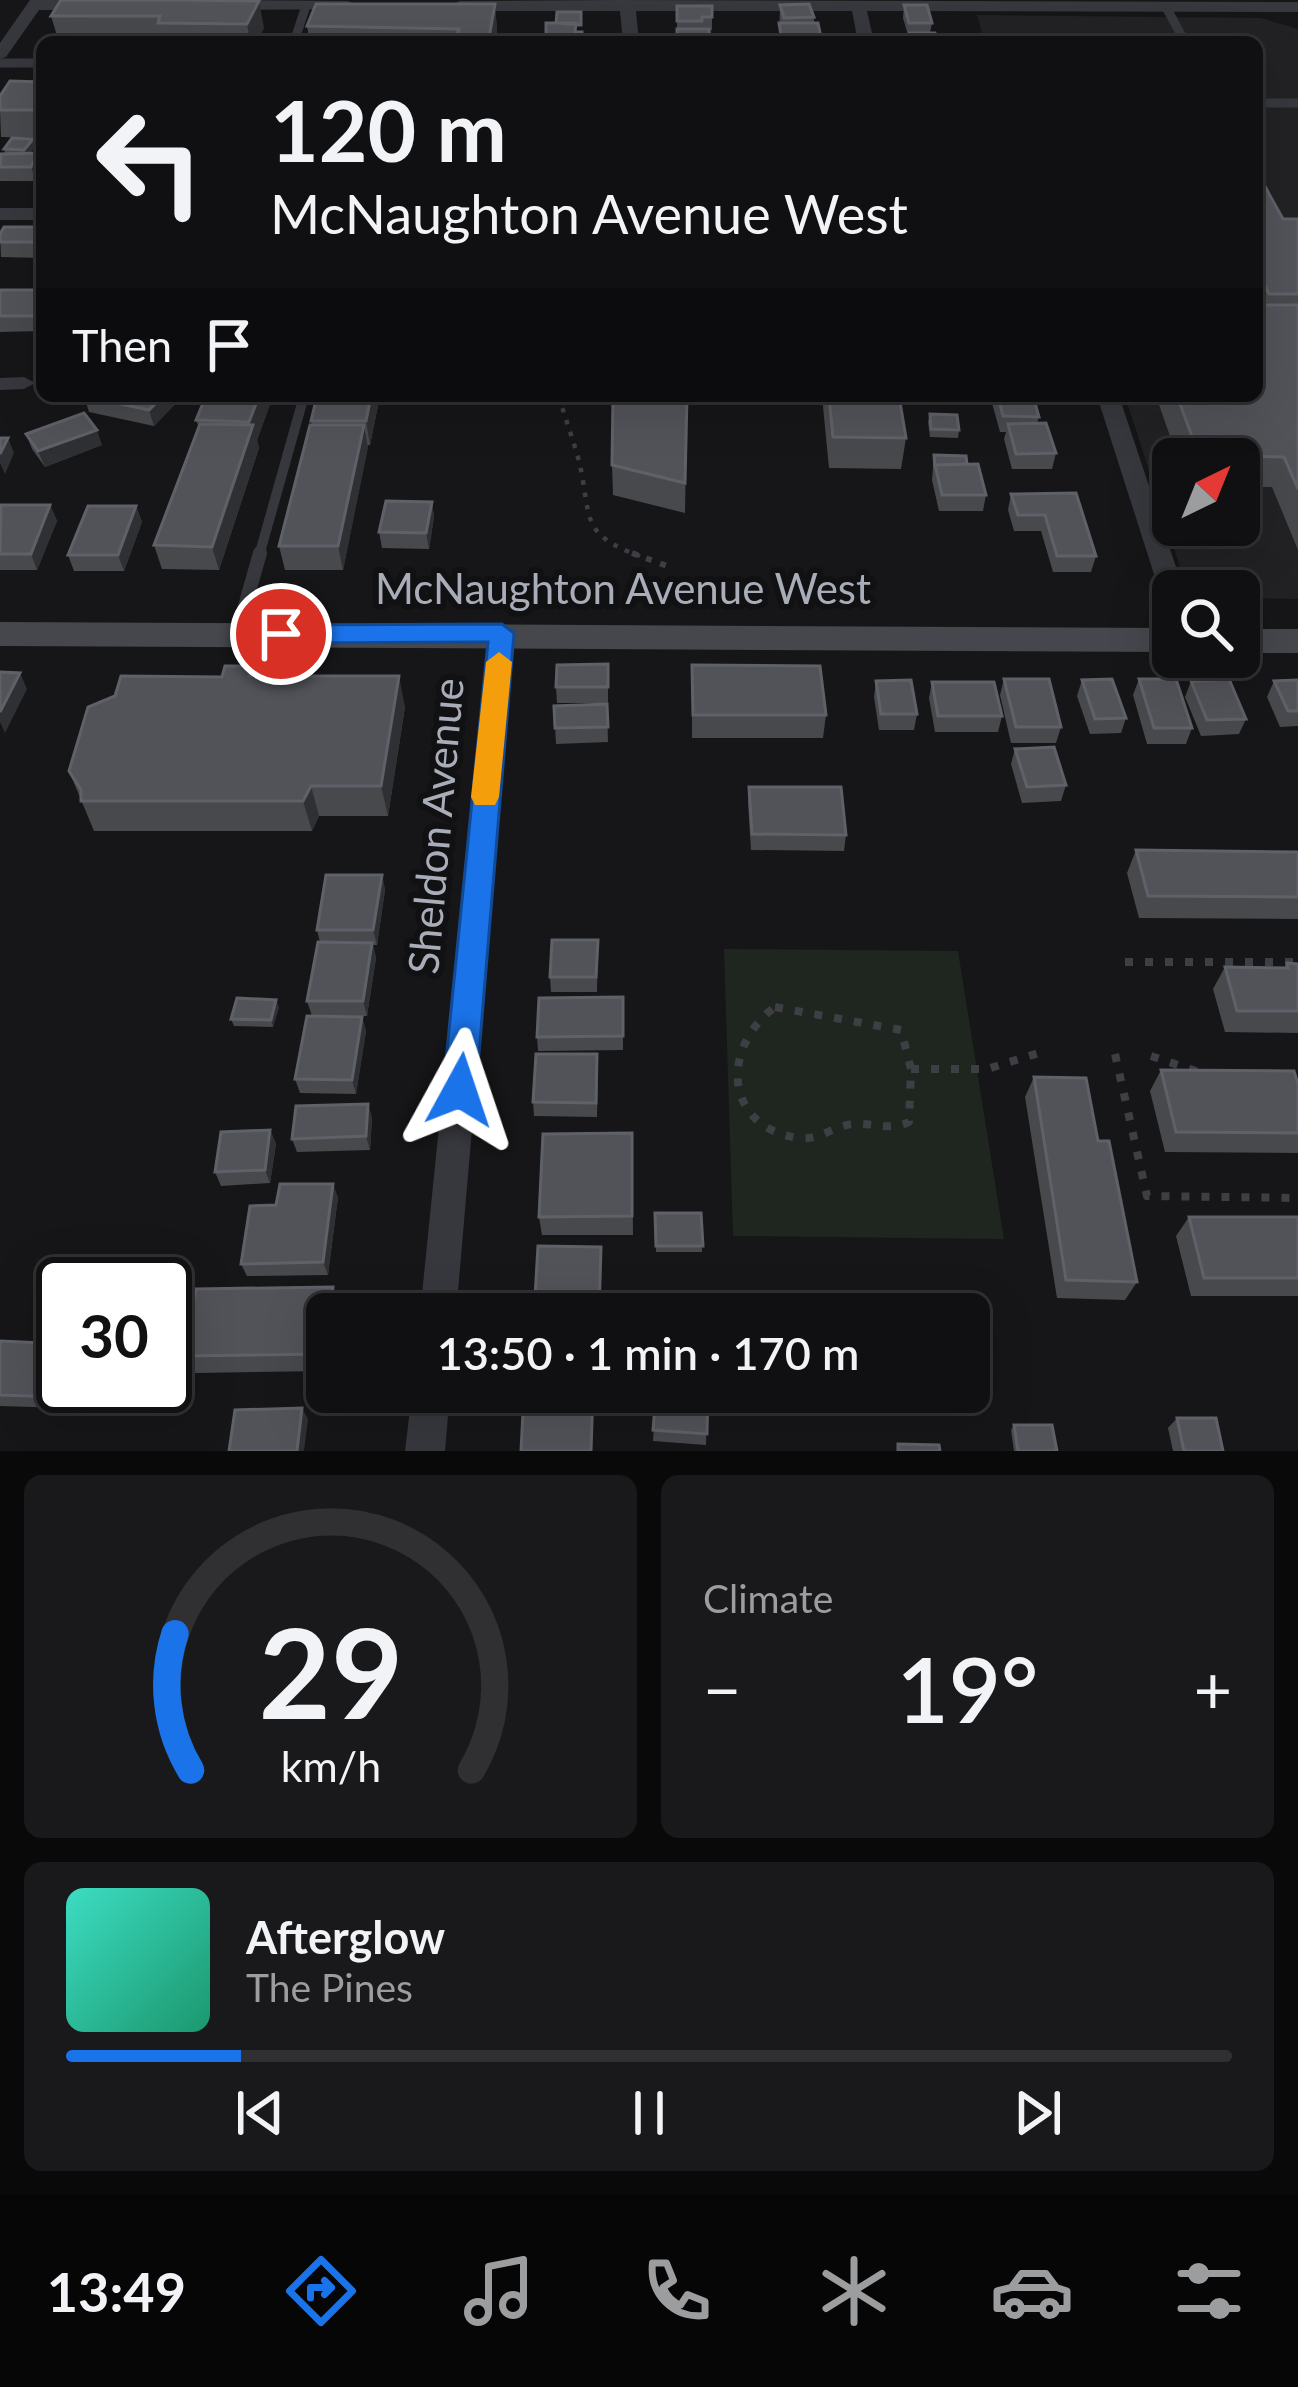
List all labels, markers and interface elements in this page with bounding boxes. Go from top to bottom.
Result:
text: 120 m [270,79,507,180]
icon: left [72,84,228,240]
text: McNaughton Avenue West [270,181,908,246]
icon: arrive [196,312,262,378]
text: Then [72,318,172,372]
north arrow [1152,438,1260,546]
map controls [1152,438,1260,678]
street label: McNaughton Avenue West [375,563,871,613]
button: search [1152,570,1260,678]
pin [230,583,332,685]
icon: arrive [248,601,314,667]
street label: Sheldon Avenue [397,676,473,976]
position arrow [397,1027,523,1153]
speed limit sign: 30 [36,1257,192,1413]
text: 13:50 · 1 min · 170 m [437,1326,859,1380]
text: Climate [703,1575,833,1621]
text: 29 [258,1596,403,1746]
text: 19° [897,1634,1038,1742]
text: − [703,1649,741,1728]
text: + [1194,1649,1232,1728]
text: km/h [280,1739,381,1790]
text: Afterglow [246,1910,445,1964]
text: The Pines [246,1964,413,2010]
icon: previous [227,2080,293,2146]
icon: pause [616,2080,682,2146]
icon: next [1005,2080,1071,2146]
icon: directions [279,2249,363,2333]
icon: music [457,2249,541,2333]
icon: phone [635,2249,719,2333]
icon: climate [812,2249,896,2333]
icon: car [990,2249,1074,2333]
icon: filters [1167,2249,1251,2333]
text: 13:49 [47,2259,186,2324]

